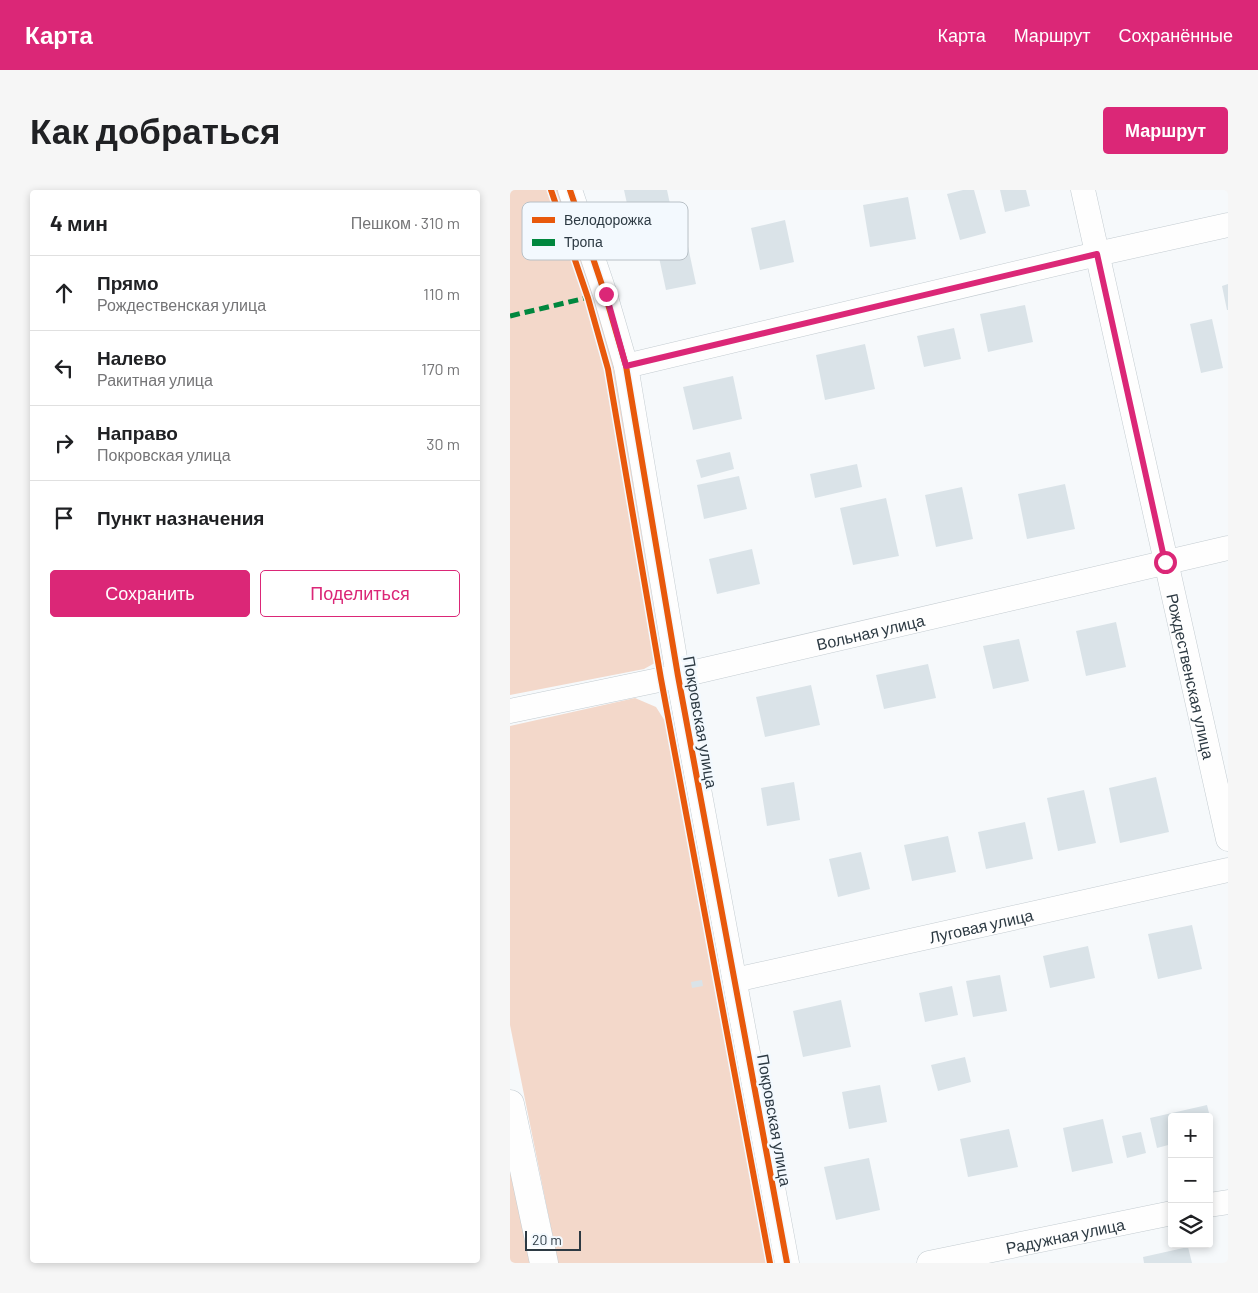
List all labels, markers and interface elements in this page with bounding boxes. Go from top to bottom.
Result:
text: Карта [25,20,93,49]
text: Карта [938,24,986,46]
text: Маршрут [1014,24,1090,46]
text: Сохранённые [1118,24,1233,46]
button: Маршрут [1103,107,1228,154]
text: Как добраться [30,109,280,151]
legend [522,202,688,260]
text: 4 мин [50,210,108,235]
text: Велодорожка [564,211,652,228]
text: Пешком · 310 m [351,213,460,232]
text: Тропа [564,233,603,250]
text: Прямо [97,271,159,294]
icon: ahead [50,279,78,307]
route end [595,283,618,306]
text: 110 m [423,284,460,303]
text: Рождественская улица [97,295,266,314]
text: Налево [97,346,167,369]
icon: left [50,354,78,382]
text: 170 m [421,359,460,378]
text: Ракитная улица [97,370,213,389]
text: Направо [97,421,178,444]
icon: right [50,429,78,457]
text: 30 m [426,434,460,453]
text: Покровская улица [97,445,231,464]
icon: arrive [50,504,78,532]
text: Пункт назначения [97,506,264,529]
route start [1154,551,1177,574]
button: Сохранить [50,570,250,617]
button: Поделиться [260,570,460,617]
street label: Рождественская улица [1164,591,1219,761]
street label: Вольная улица [814,609,926,653]
street label: Покровская улица [680,655,722,790]
street label: Луговая улица [927,904,1035,946]
street label: Покровская улица [754,1053,796,1188]
map controls [1168,1113,1213,1248]
button: + [1168,1113,1213,1158]
button: − [1168,1158,1213,1203]
button: layers [1168,1203,1213,1248]
street label: Радужная улица [1004,1213,1126,1256]
scale bar [525,1228,581,1251]
text: 20 m [532,1231,562,1248]

